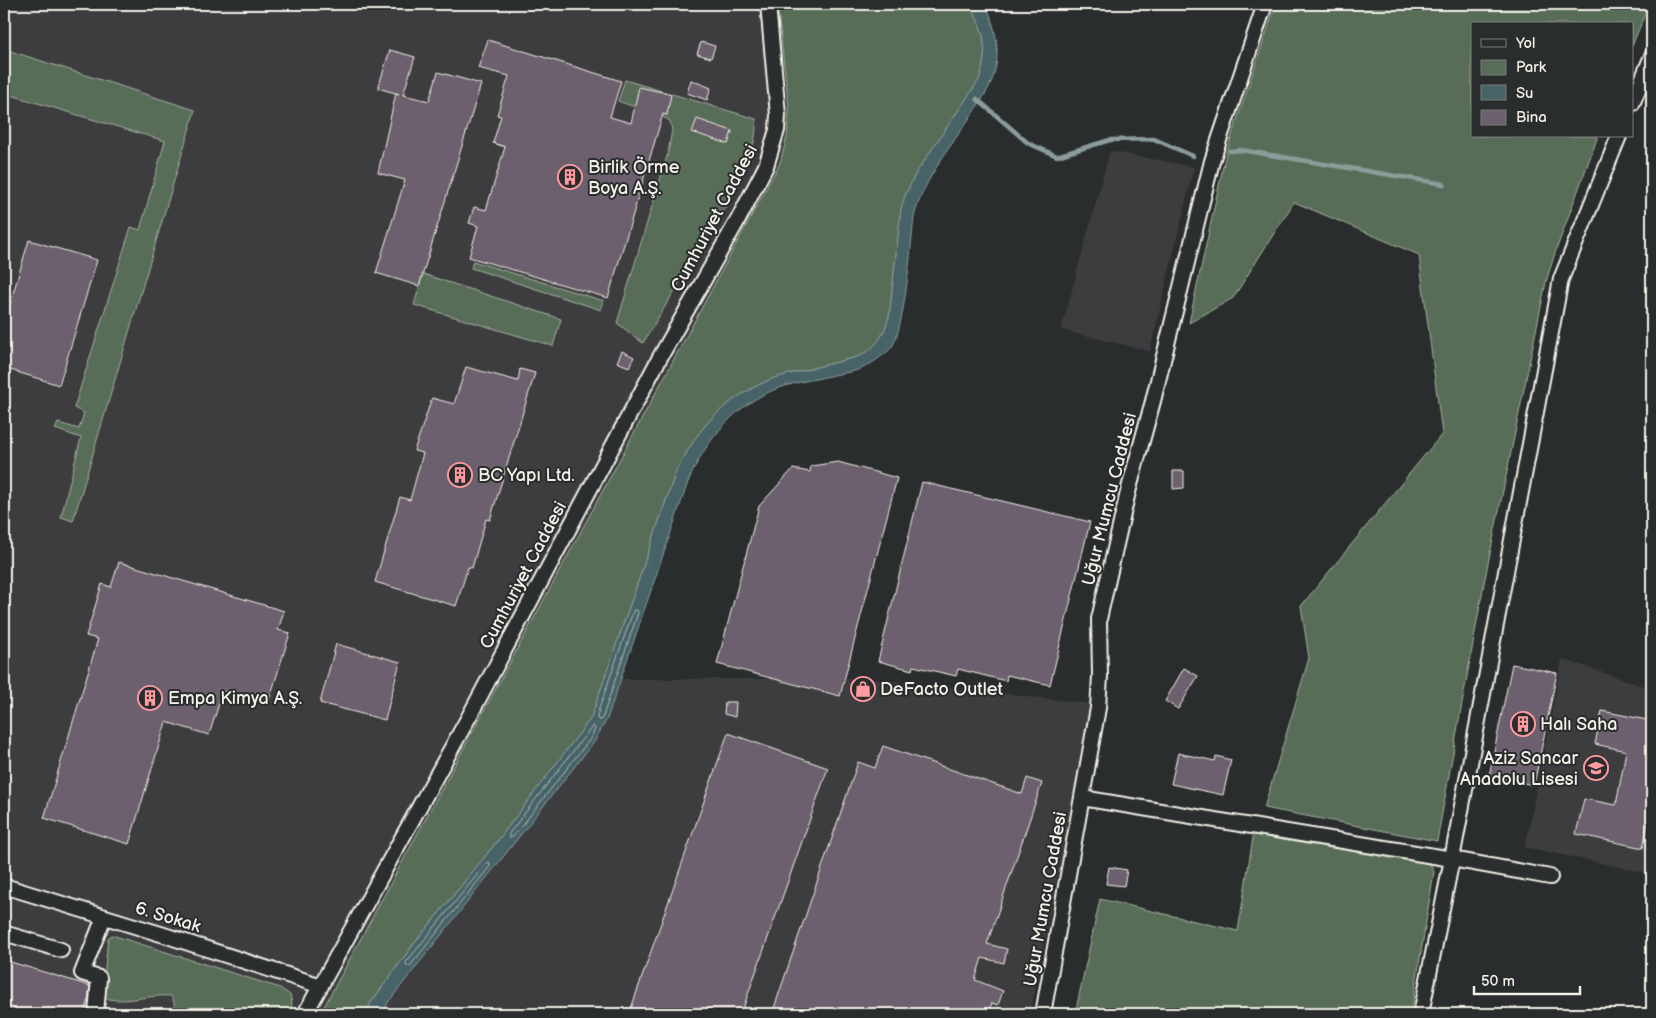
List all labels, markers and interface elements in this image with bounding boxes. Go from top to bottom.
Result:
legend [1471,22,1634,138]
text: Yol [1515,34,1535,53]
text: Park [1516,58,1547,77]
text: Su [1516,84,1533,103]
text: Bina [1516,108,1547,127]
street label: Cumhuriyet Caddesi [667,141,762,295]
place label: Birlik Örme Boya A.Ş. [588,156,680,199]
building icon: Birlik Örme Boya A.Ş. [557,164,583,190]
street label: Uğur Mumcu Caddesi [1078,411,1141,588]
building icon: BC Yapı Ltd. [447,462,473,488]
place label: BC Yapı Ltd. [478,465,575,486]
street label: Cumhuriyet Caddesi [476,498,571,652]
shop icon: DeFacto Outlet [850,676,876,702]
place label: DeFacto Outlet [880,679,1003,700]
building icon: Empa Kimya A.Ş. [137,685,163,711]
place label: Empa Kimya A.Ş. [168,688,302,709]
building icon: Halı Saha [1510,711,1536,737]
place label: Halı Saha [1540,714,1617,735]
place label: Aziz Sancar Anadolu Lisesi [1460,748,1578,790]
school or university icon: Aziz Sancar Anadolu Lisesi [1583,755,1609,781]
street label: Uğur Mumcu Caddesi [1020,810,1071,988]
street label: 6. Sokak [132,898,203,937]
scale bar [1474,963,1580,995]
text: 50 m [1481,972,1515,991]

